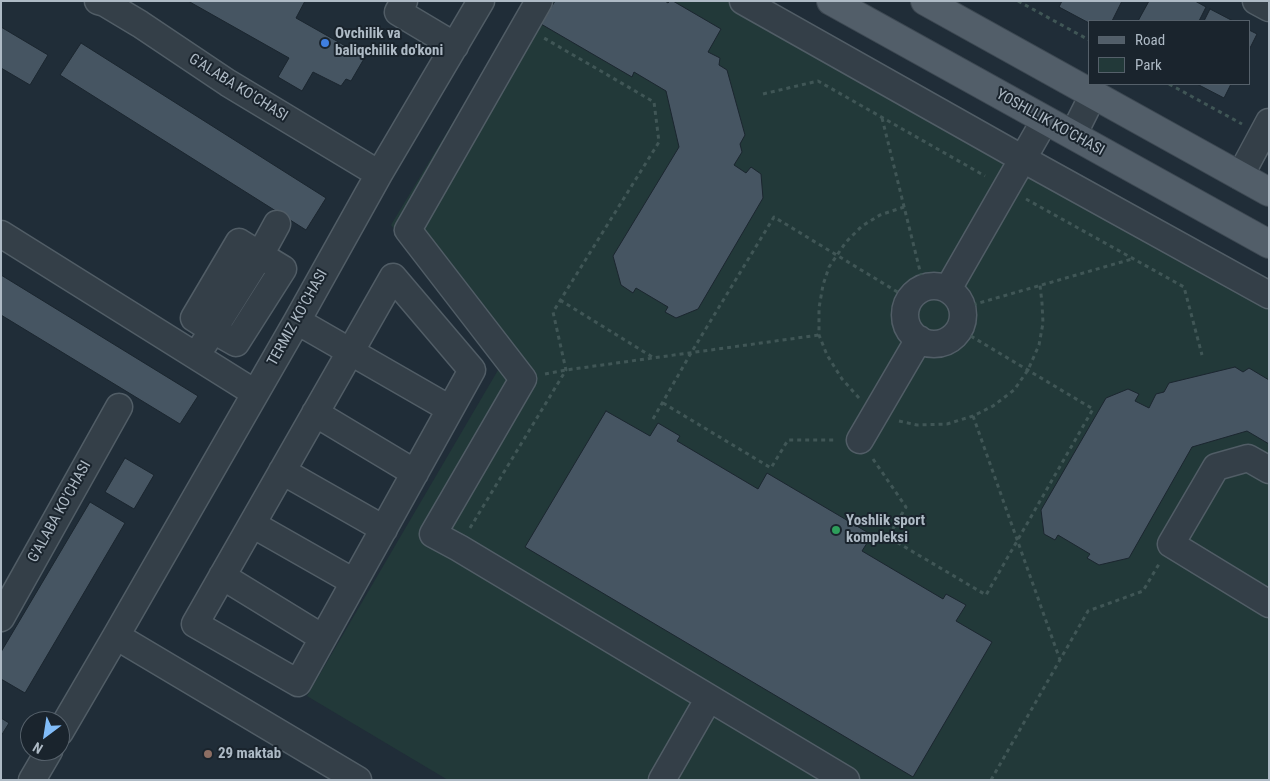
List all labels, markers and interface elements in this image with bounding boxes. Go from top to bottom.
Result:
legend [1088,20,1250,85]
place label: Ovchilik va baliqchilik do'koni [335,25,443,60]
text: Road [1135,31,1165,49]
marker: Ovchilik va baliqchilik do'koni [319,37,331,49]
street label: G'ALABA KO'CHASI [185,50,291,126]
text: Park [1135,56,1162,74]
street label: YOSHLLIK KO'CHASI [993,86,1107,160]
street label: TERMIZ KO'CHASI [264,267,332,369]
street label: G'ALABA KO'CHASI [25,458,95,566]
place label: Yoshlik sport kompleksi [846,512,925,547]
marker: Yoshlik sport kompleksi [830,524,842,536]
north arrow [20,711,70,761]
text: N [30,739,46,757]
place label: 29 maktab [218,745,281,763]
marker: 29 maktab [202,748,214,760]

